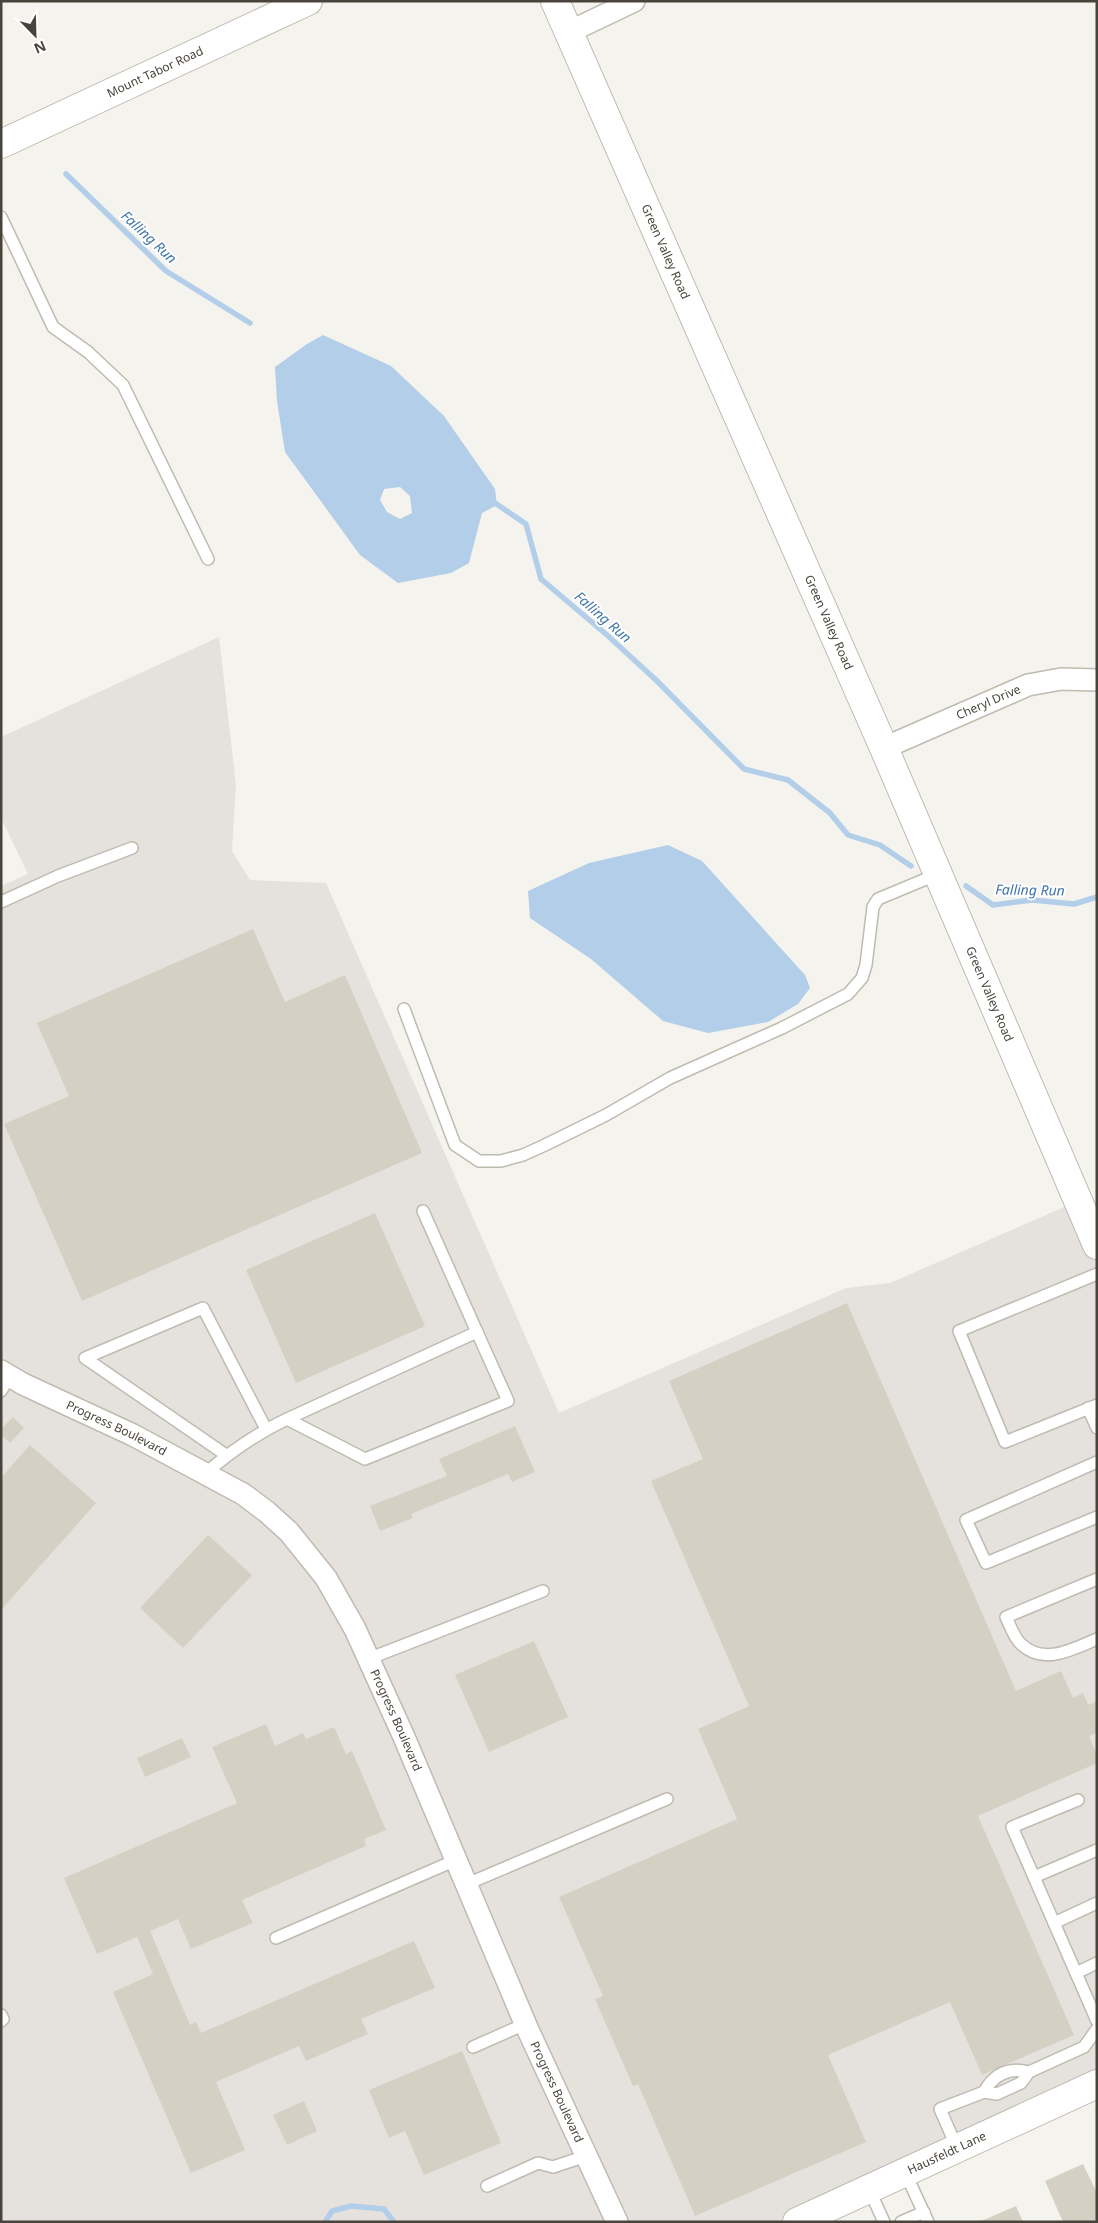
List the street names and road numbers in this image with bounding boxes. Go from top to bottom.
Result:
street label: Mount Tabor Road [104,42,206,102]
street label: Green Valley Road [638,201,694,302]
street label: Green Valley Road [801,572,858,672]
street label: Cheryl Drive [953,680,1023,723]
street label: Green Valley Road [962,944,1018,1044]
street label: Progress Boulevard [64,1396,170,1460]
street label: Progress Boulevard [366,1666,426,1774]
street label: Progress Boulevard [526,2038,588,2145]
street label: Hausfeldt Lane [905,2127,989,2178]

